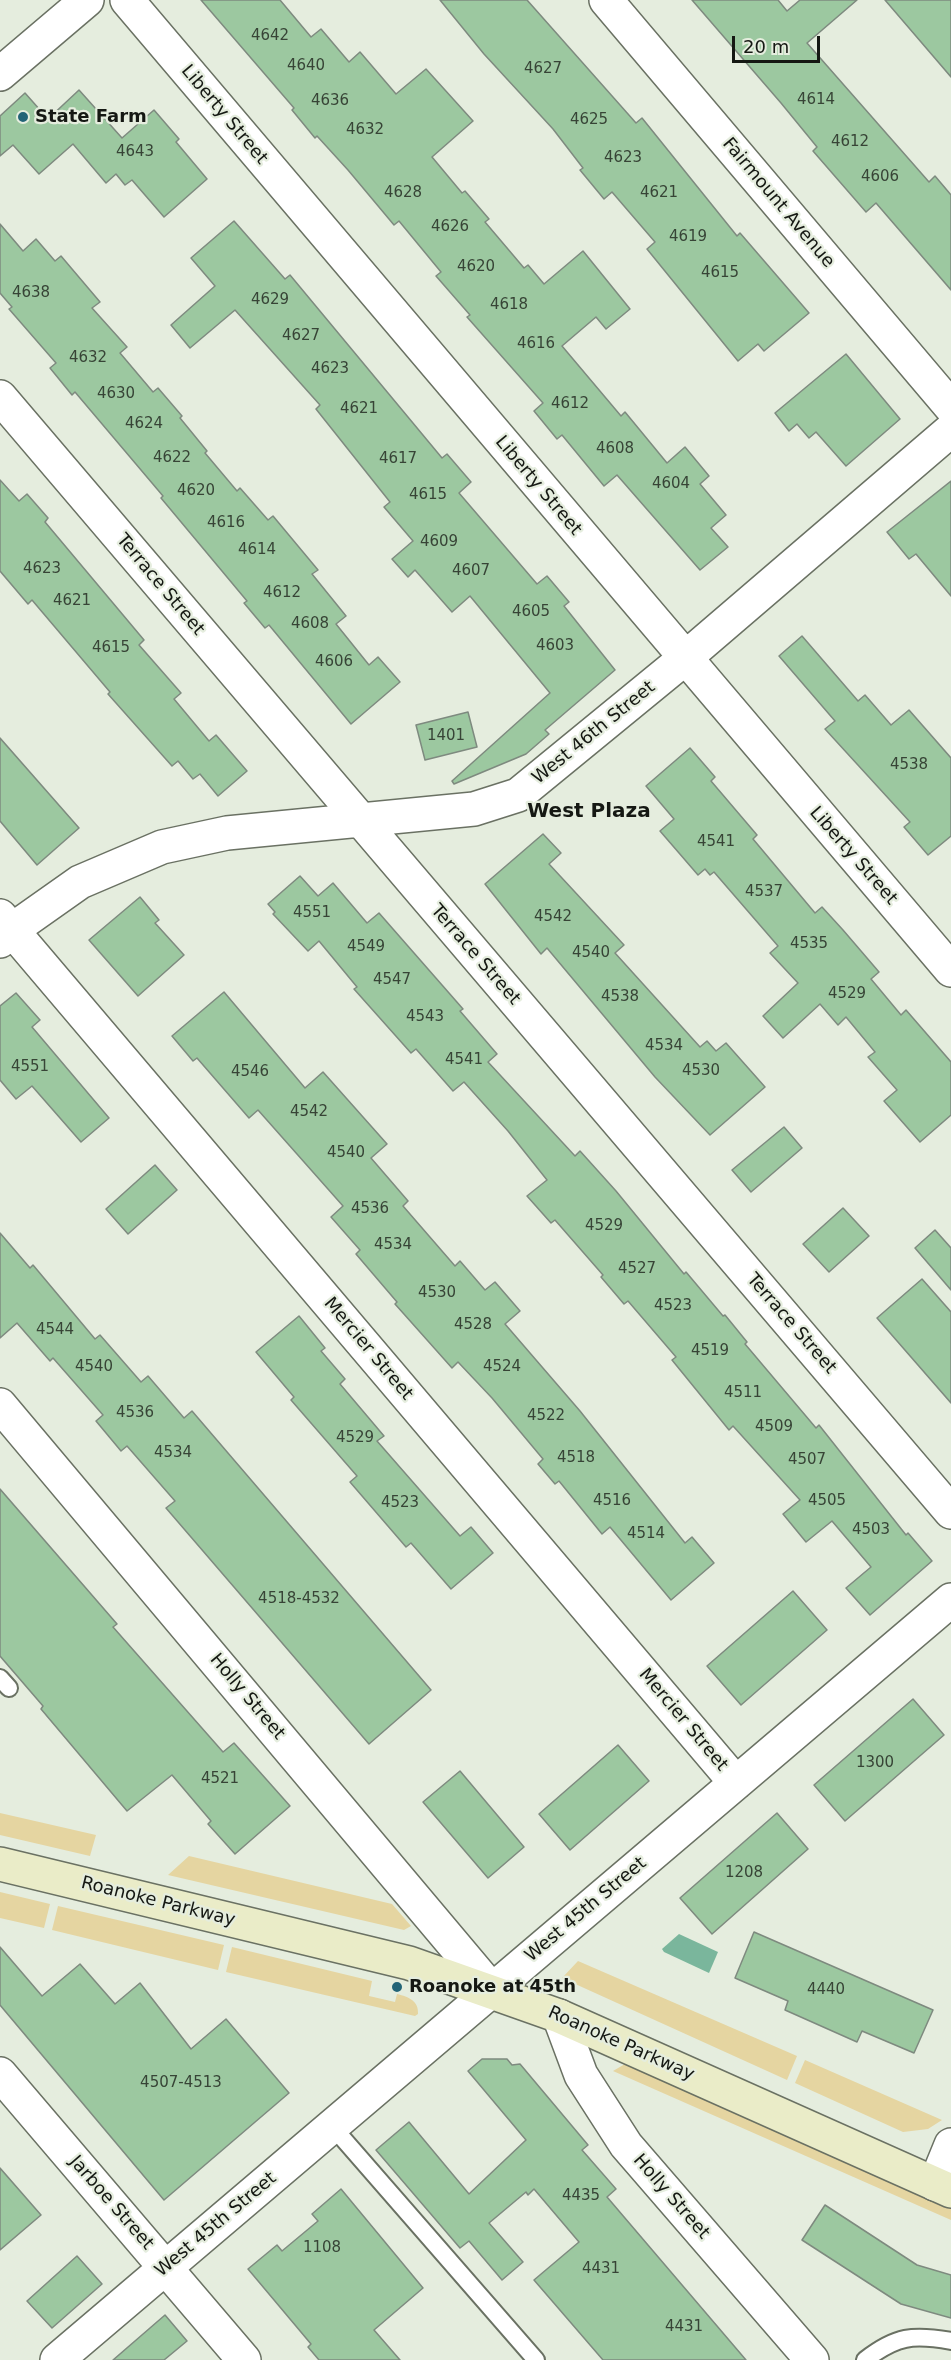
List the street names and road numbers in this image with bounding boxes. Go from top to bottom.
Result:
street label: Liberty Street [176,61,272,169]
street label: Fairmount Avenue [717,134,839,272]
street label: Liberty Street [490,432,586,540]
street label: Terrace Street [111,530,209,640]
street label: West 46th Street [528,677,660,789]
street label: Liberty Street [804,802,902,910]
street label: Terrace Street [426,900,524,1010]
street label: Terrace Street [742,1269,840,1379]
street label: Mercier Street [319,1293,417,1405]
street label: Holly Street [205,1650,289,1744]
street label: Mercier Street [634,1664,732,1776]
street label: West 45th Street [521,1853,651,1967]
street label: Roanoke Parkway [79,1872,237,1932]
street label: Roanoke Parkway [544,2002,698,2086]
street label: Holly Street [628,2150,714,2244]
street label: Jarboe Street [64,2152,158,2254]
street label: West 45th Street [151,2168,281,2282]

